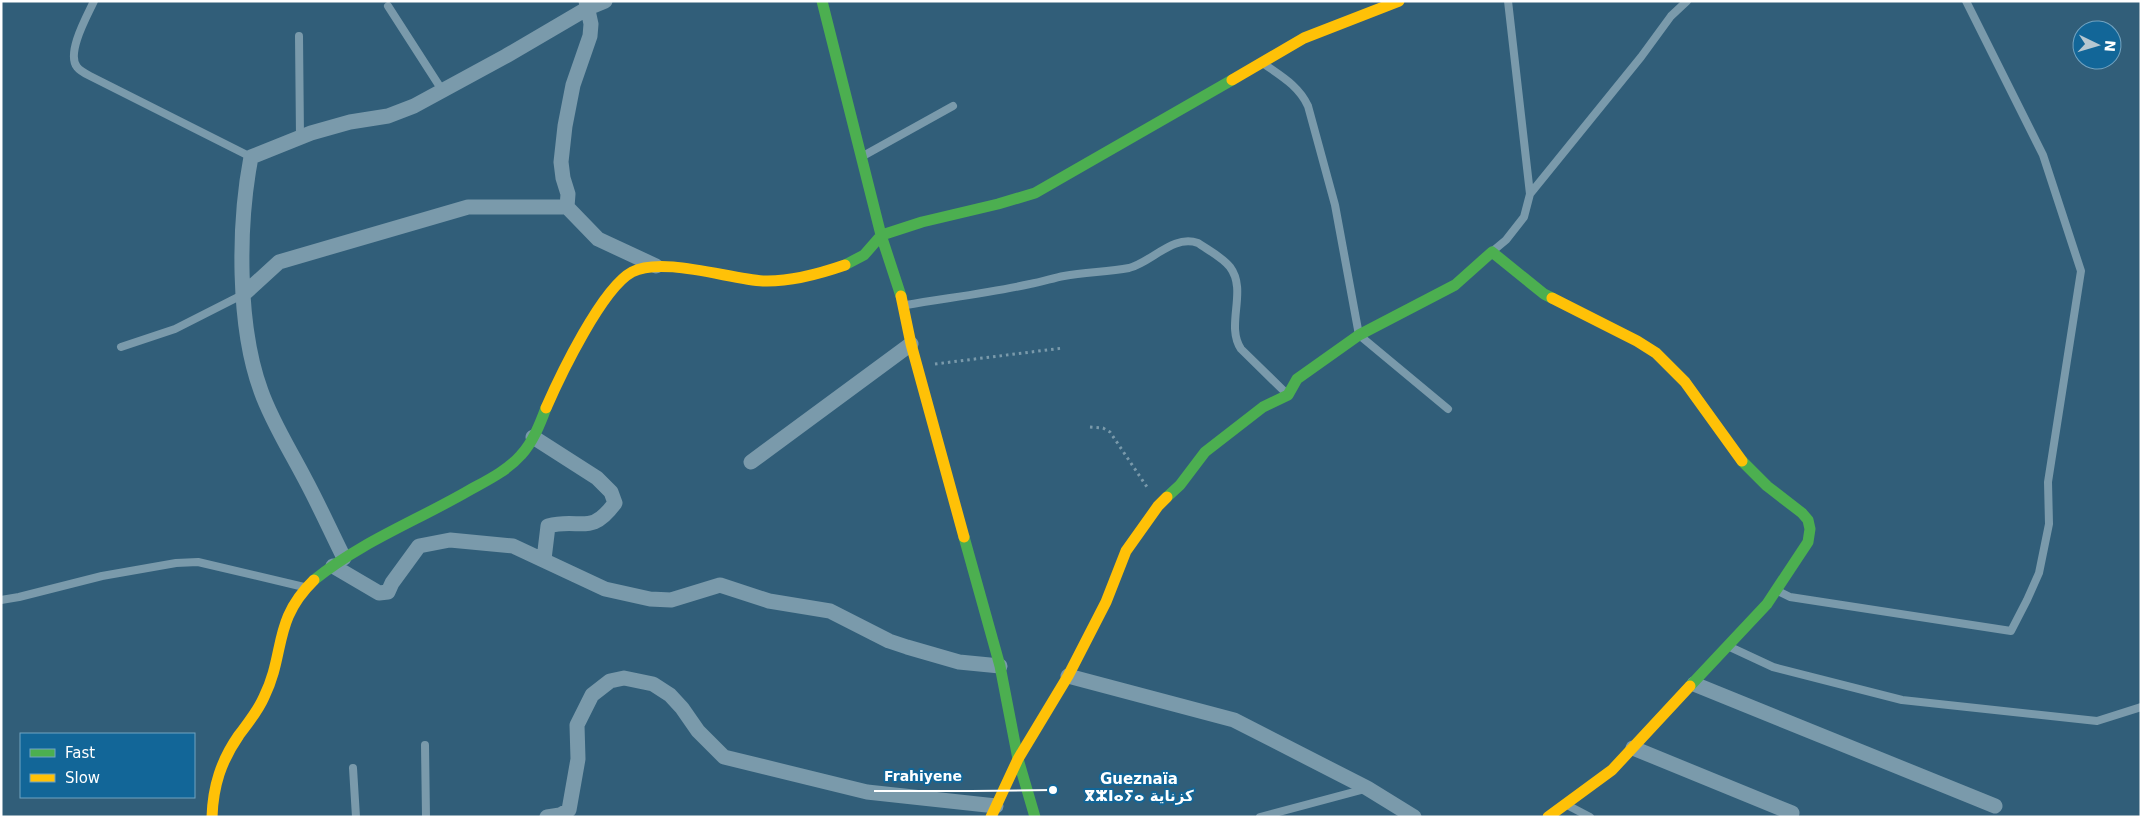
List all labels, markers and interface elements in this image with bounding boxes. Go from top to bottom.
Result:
north arrow [2072,20,2122,70]
text: N [2101,40,2118,53]
legend [20,733,195,798]
text: Fast [65,744,95,762]
callout: Frahiyene [874,762,972,791]
text: Frahiyene [884,768,962,784]
text: Slow [65,769,100,787]
district label: Gueznaïa ⴳⵣⵏⴰⵢⴰ كزناية [1084,770,1194,805]

